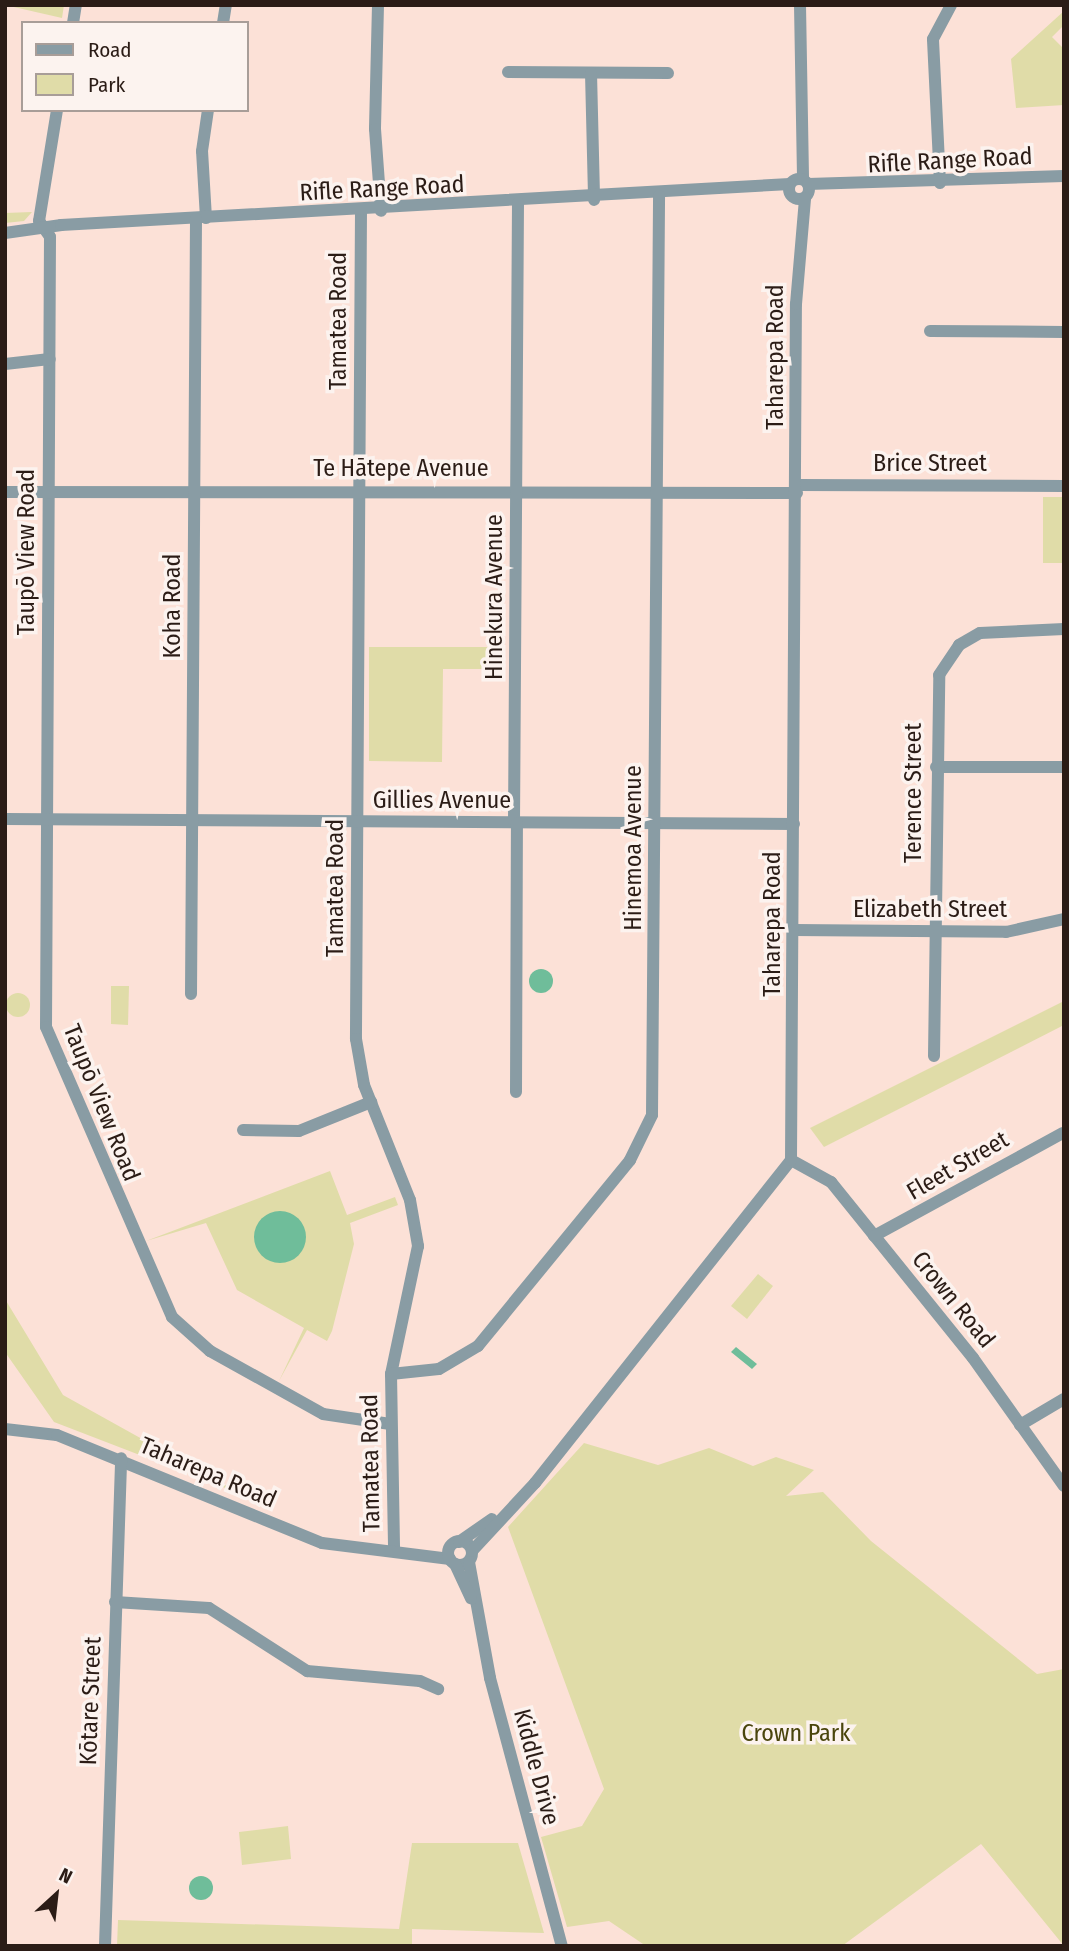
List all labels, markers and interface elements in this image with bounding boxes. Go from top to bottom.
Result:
legend [21,21,248,112]
text: Road [88,37,132,63]
text: Park [88,72,125,98]
street label: Rifle Range Road [867,142,1033,180]
street label: Rifle Range Road [299,170,465,208]
street label: Tamatea Road [325,252,353,390]
street label: Taharepa Road [762,284,790,430]
street label: Brice Street [873,450,987,478]
street label: Te Hātepe Avenue [313,455,489,483]
street label: Taupō View Road [13,469,41,635]
street label: Hinekura Avenue [481,514,509,680]
street label: Koha Road [159,554,187,658]
street label: Terence Street [900,723,928,863]
street label: Hinemoa Avenue [620,765,648,931]
street label: Gillies Avenue [373,787,511,815]
street label: Tamatea Road [322,819,350,957]
street label: Taharepa Road [759,851,787,997]
street label: Elizabeth Street [853,896,1007,924]
street label: Taupō View Road [56,1020,146,1186]
street label: Fleet Street [902,1125,1014,1207]
street label: Crown Road [905,1246,1001,1354]
street label: Tamatea Road [355,1394,387,1532]
street label: Taharepa Road [135,1431,281,1515]
street label: Kōtare Street [74,1636,108,1766]
street label: Kiddle Drive [507,1706,565,1828]
park label: Crown Park [742,1720,850,1748]
north arrow [21,1860,91,1930]
text: N [55,1863,76,1889]

